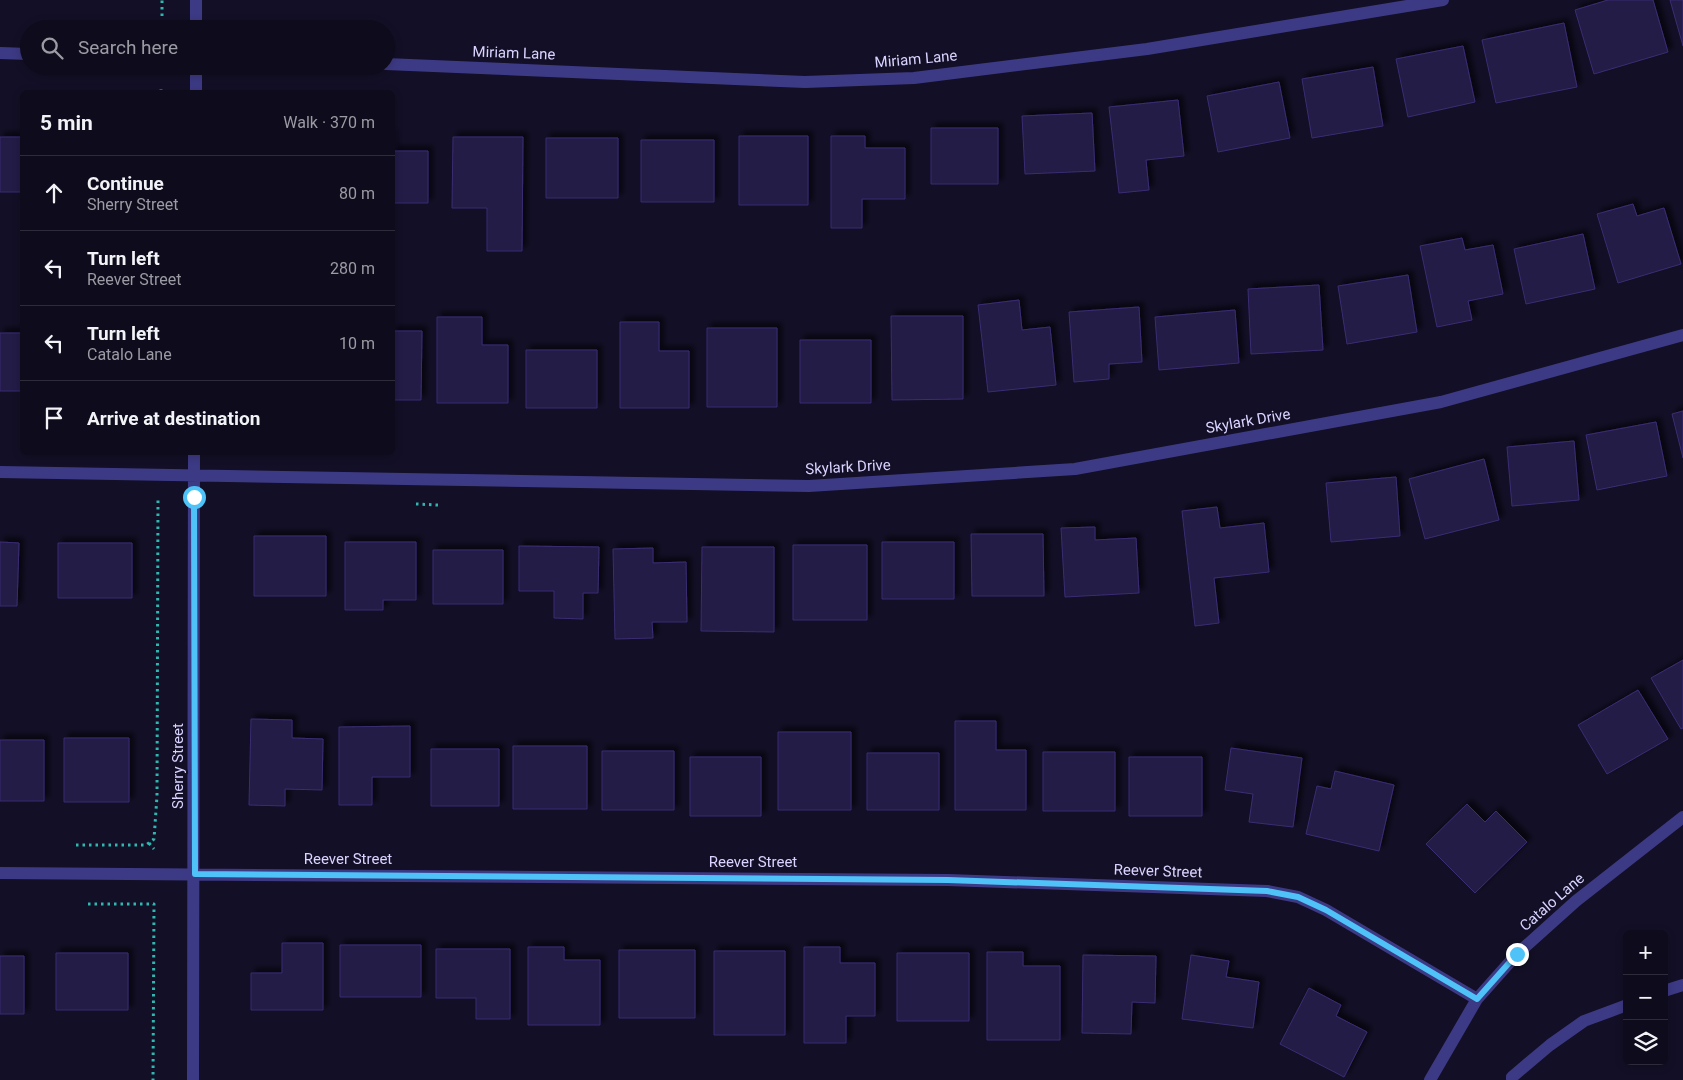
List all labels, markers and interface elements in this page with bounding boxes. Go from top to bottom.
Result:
search box [20,20,395,75]
icon: search [38,34,66,62]
text: Search here [78,36,178,59]
street label: Miriam Lane [472,43,556,63]
street label: Miriam Lane [874,46,958,72]
text: 5 min [40,111,93,135]
text: Walk · 370 m [283,113,375,132]
text: Continue [87,172,164,195]
icon: ahead [40,179,68,207]
text: 80 m [339,184,375,203]
text: Sherry Street [87,195,179,214]
text: Turn left [87,247,160,270]
icon: left [40,254,68,282]
text: 280 m [330,259,375,278]
text: Reever Street [87,270,181,289]
text: Turn left [87,322,160,345]
icon: left [40,329,68,357]
text: 10 m [339,334,375,353]
text: Catalo Lane [87,345,172,364]
icon: arrive [40,404,68,432]
street label: Skylark Drive [1204,405,1292,437]
text: Arrive at destination [87,407,260,430]
street label: Skylark Drive [805,456,891,478]
route start [183,486,206,509]
street label: Sherry Street [169,723,187,809]
street label: Reever Street [304,850,392,868]
street label: Reever Street [709,853,797,871]
street label: Reever Street [1113,860,1203,882]
street label: Catalo Lane [1516,869,1588,935]
map controls [1623,930,1668,1065]
button: + [1623,930,1668,975]
route end [1506,943,1529,966]
button: − [1623,975,1668,1020]
button: layers [1623,1020,1668,1065]

